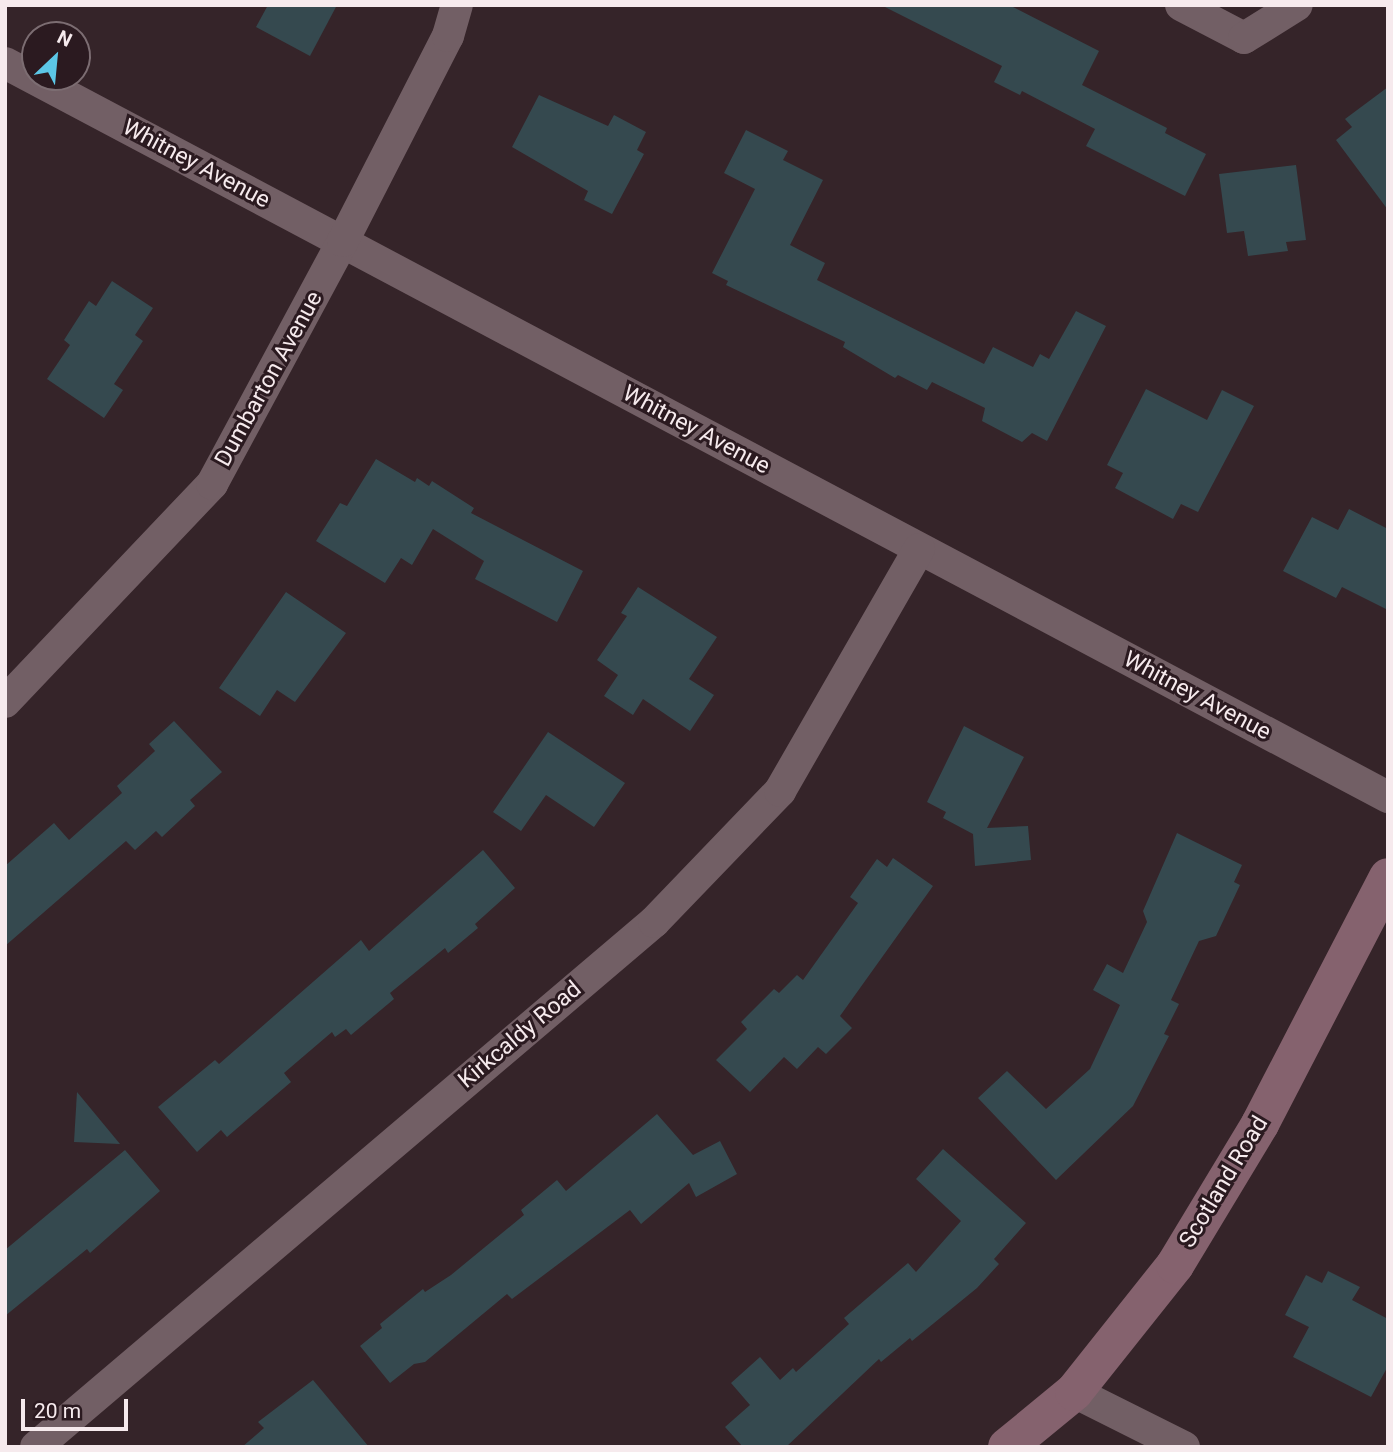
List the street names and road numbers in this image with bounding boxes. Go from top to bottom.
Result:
street label: Whitney Avenue [118,114,274,214]
street label: Dumbarton Avenue [209,287,329,471]
street label: Whitney Avenue [618,380,774,480]
street label: Whitney Avenue [1119,646,1275,746]
street label: Kirkcaldy Road [453,976,587,1094]
street label: Scotland Road [1174,1111,1274,1253]

